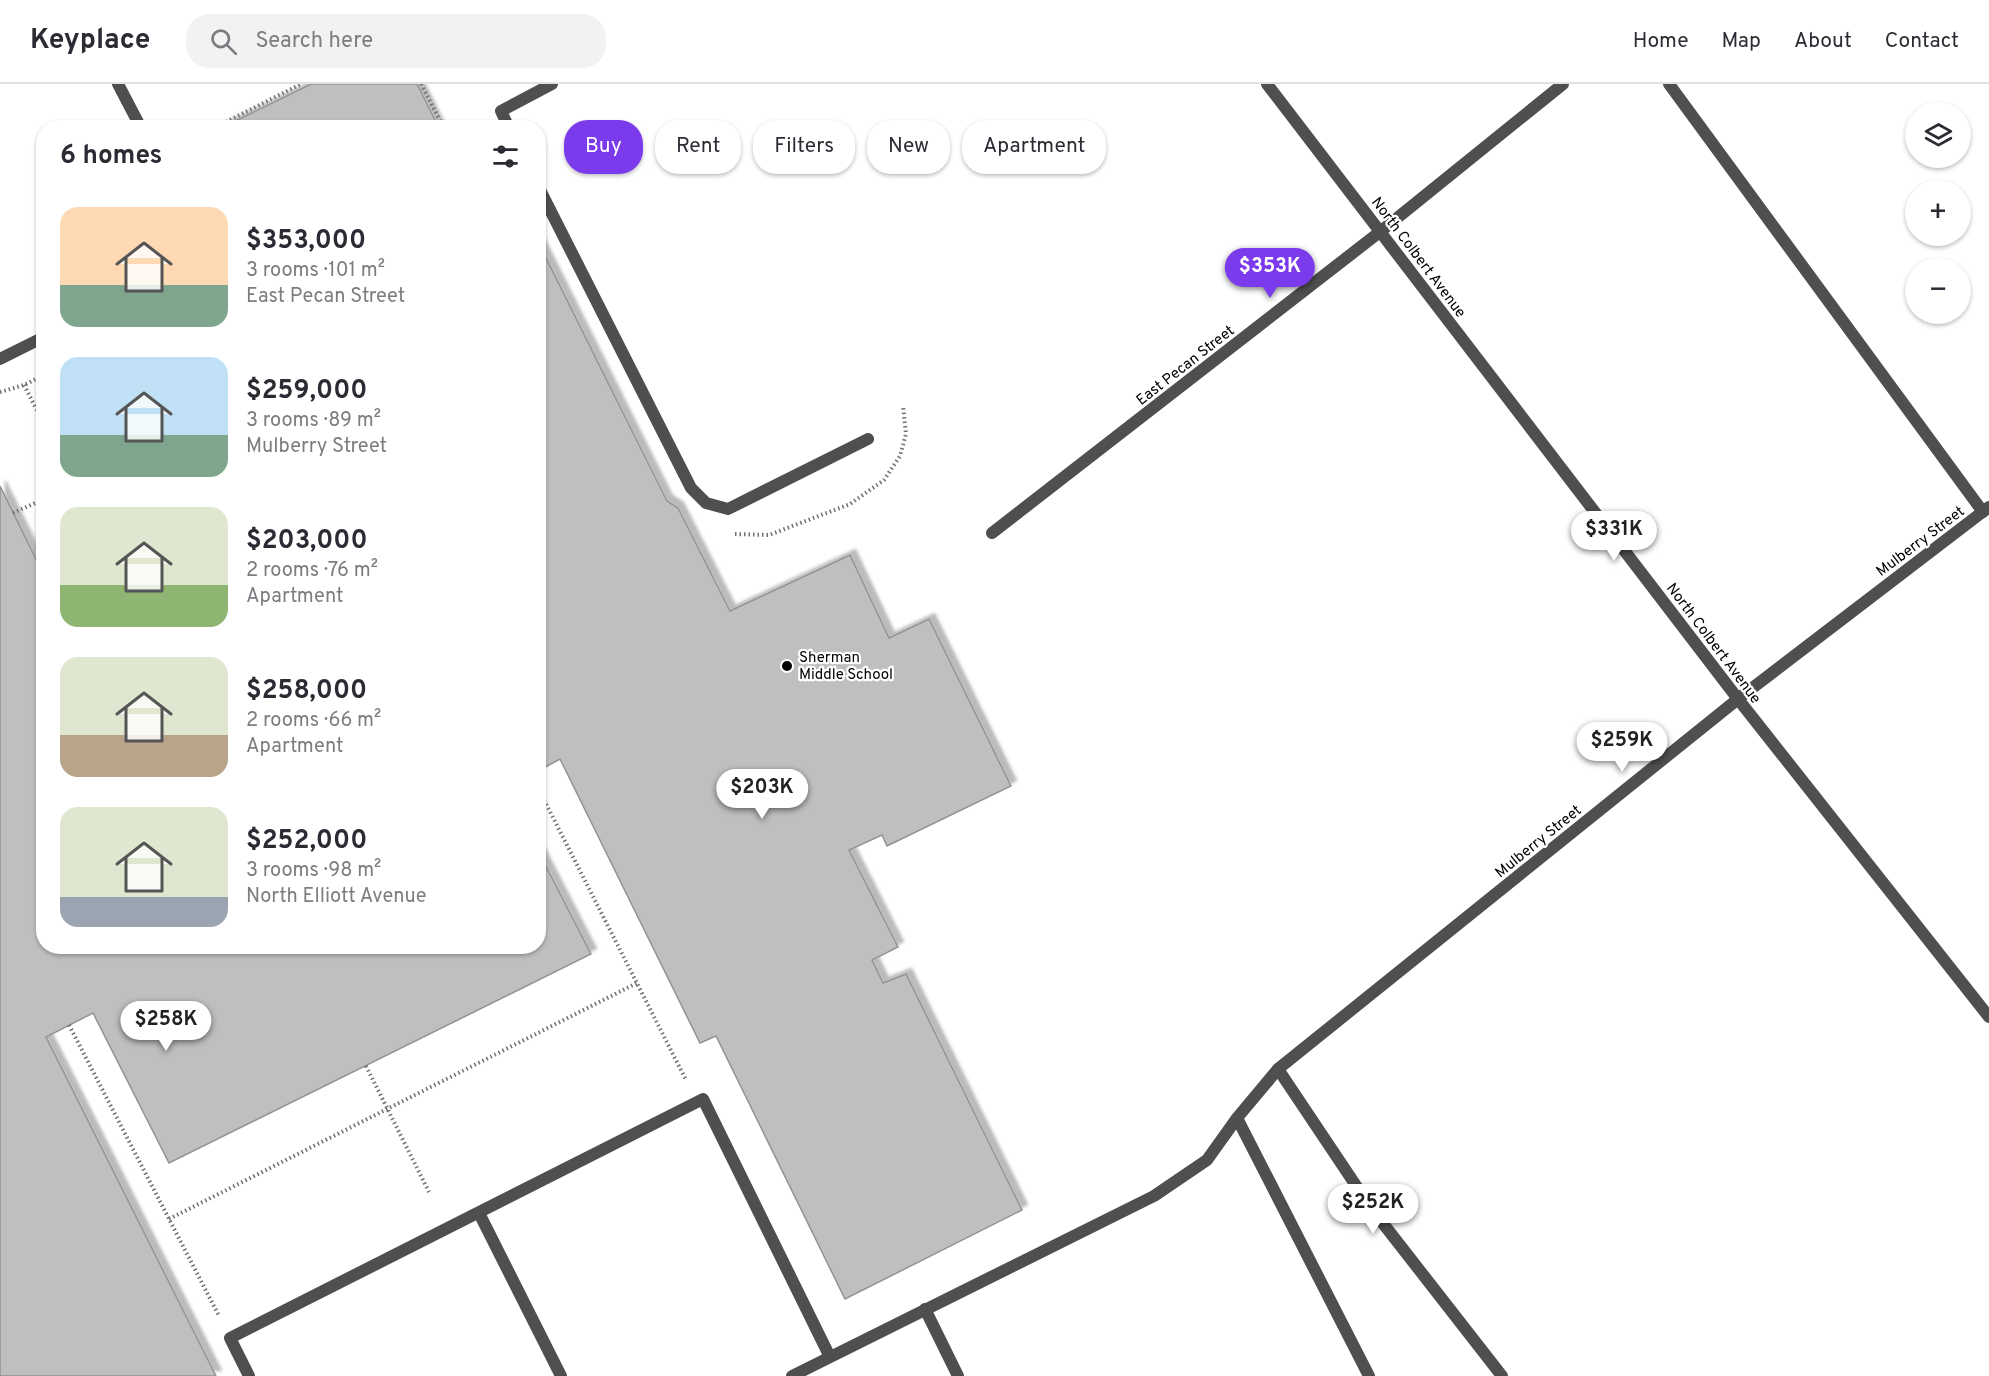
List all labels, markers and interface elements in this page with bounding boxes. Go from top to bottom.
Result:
search box [186,14,606,68]
text: Keyplace [30,23,150,59]
icon: search [207,25,240,58]
text: Search here [255,28,373,55]
text: Home [1633,28,1689,55]
text: Map [1722,28,1761,55]
text: About [1794,28,1852,55]
text: Contact [1885,28,1959,55]
map controls [1905,102,1971,324]
button: layers [1905,102,1971,168]
chip: Buy [564,120,643,174]
chip: Rent [655,120,741,174]
chip: Filters [753,120,855,174]
chip: New [867,120,950,174]
chip: Apartment [962,120,1106,174]
text: 6 homes [60,140,162,173]
icon: filters [489,140,522,173]
button: + [1905,180,1971,246]
street label: North Colbert Avenue [1366,194,1469,322]
text: $353,000 [246,225,366,258]
icon: home [108,231,180,303]
pin: $353K [1228,248,1312,299]
text: $353K [1239,254,1301,280]
text: 3 rooms · 101 m² [246,258,385,284]
button: − [1905,258,1971,324]
text: East Pecan Street [246,284,405,310]
street label: East Pecan Street [1133,322,1239,410]
text: $259,000 [246,375,367,408]
icon: home [108,381,180,453]
text: 3 rooms · 89 m² [246,408,381,434]
text: Mulberry Street [246,434,387,460]
street label: Mulberry Street [1873,503,1969,582]
pin: $331K [1572,511,1656,562]
text: $331K [1585,517,1643,543]
text: $203,000 [246,525,368,558]
icon: home [108,531,180,603]
text: 2 rooms · 76 m² [246,558,378,584]
street label: North Colbert Avenue [1661,580,1764,708]
text: Apartment [246,584,344,610]
place label: Sherman Middle School [799,649,893,685]
marker: Sherman Middle School [780,659,794,673]
text: $258,000 [246,675,367,708]
icon: home [108,681,180,753]
text: 2 rooms · 66 m² [246,708,381,734]
pin: $259K [1580,722,1664,773]
text: $259K [1591,728,1653,754]
text: Apartment [246,734,344,760]
pin: $203K [720,769,804,820]
text: $203K [730,775,794,801]
street label: Mulberry Street [1492,801,1586,883]
text: $252,000 [246,825,367,858]
icon: home [108,831,180,903]
text: 3 rooms · 98 m² [246,858,381,884]
text: North Elliott Avenue [246,884,427,910]
pin: $258K [124,1001,208,1052]
text: $258K [134,1007,198,1033]
pin: $252K [1331,1184,1415,1235]
text: $252K [1342,1190,1404,1216]

